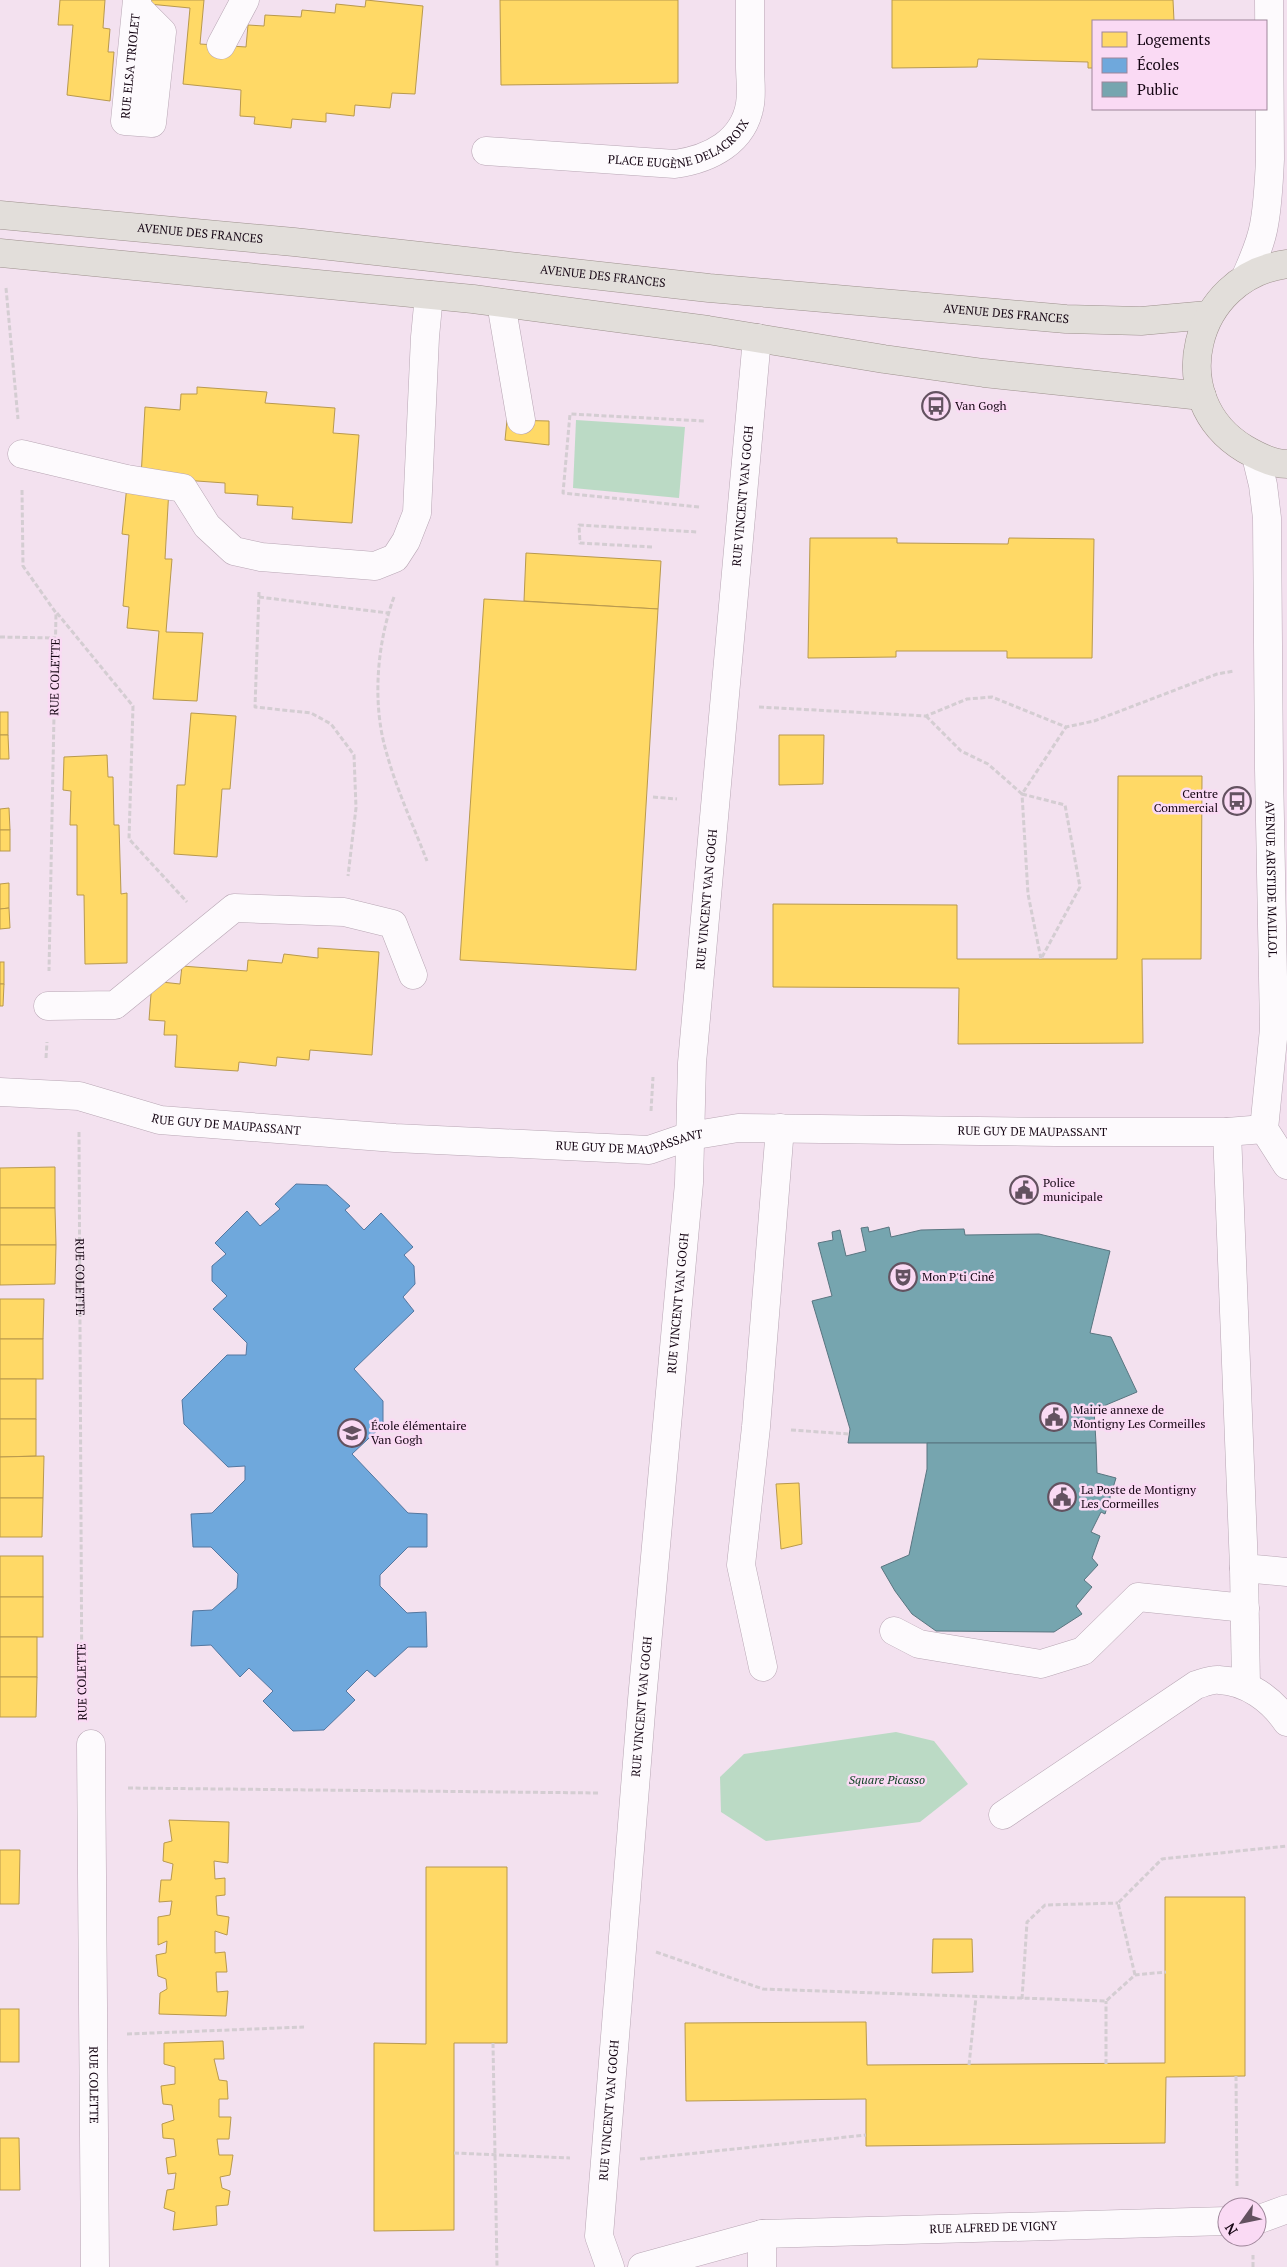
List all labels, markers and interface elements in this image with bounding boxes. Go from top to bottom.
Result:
street label: RUE ELSA TRIOLET [117,12,143,120]
legend [1092,20,1267,110]
text: Logements [1137,29,1210,49]
text: Écoles [1137,54,1179,74]
text: Public [1137,79,1179,99]
street label: PLACE EUGÈNE DELACROIX [607,117,752,171]
street label: AVENUE DES FRANCES [137,220,264,246]
street label: AVENUE DES FRANCES [539,261,666,290]
street label: AVENUE DES FRANCES [943,300,1070,326]
bus stop icon: Van Gogh [921,391,951,421]
place label: Van Gogh [955,398,1007,413]
street label: RUE VINCENT VAN GOGH [729,425,756,567]
street label: RUE COLETTE [46,638,63,716]
place label: Centre Commercial [1154,786,1218,815]
bus stop icon: Centre Commercial [1222,786,1252,816]
street label: AVENUE ARISTIDE MAILLOL [1263,800,1281,958]
street label: RUE VINCENT VAN GOGH [692,828,720,970]
street label: RUE GUY DE MAUPASSANT [150,1110,302,1138]
street label: RUE GUY DE MAUPASSANT [958,1123,1108,1139]
street label: RUE GUY DE MAUPASSANT [555,1126,704,1158]
public building icon: Police municipale [1009,1175,1039,1205]
place label: Police municipale [1043,1175,1103,1204]
street label: RUE VINCENT VAN GOGH [664,1232,691,1374]
street label: RUE COLETTE [73,1238,88,1316]
theatre icon: Mon P'ti Ciné [888,1262,918,1292]
place label: Mon P'ti Ciné [922,1269,994,1284]
public building icon: Mairie annexe de Montigny Les Cormeilles [1039,1402,1069,1432]
place label: Mairie annexe de Montigny Les Cormeilles [1073,1402,1206,1431]
school or university icon: École élémentaire Van Gogh [337,1418,367,1448]
place label: École élémentaire Van Gogh [371,1418,467,1447]
public building icon: La Poste de Montigny Les Cormeilles [1047,1482,1077,1512]
place label: La Poste de Montigny Les Cormeilles [1081,1482,1197,1511]
street label: RUE VINCENT VAN GOGH [628,1635,655,1778]
street label: RUE COLETTE [73,1643,90,1721]
park label: Square Picasso [849,1772,925,1787]
street label: RUE VINCENT VAN GOGH [595,2039,622,2181]
street label: RUE COLETTE [86,2046,102,2124]
north arrow [1217,2197,1267,2247]
street label: RUE ALFRED DE VIGNY [929,2218,1058,2236]
text: N [1220,2219,1242,2239]

